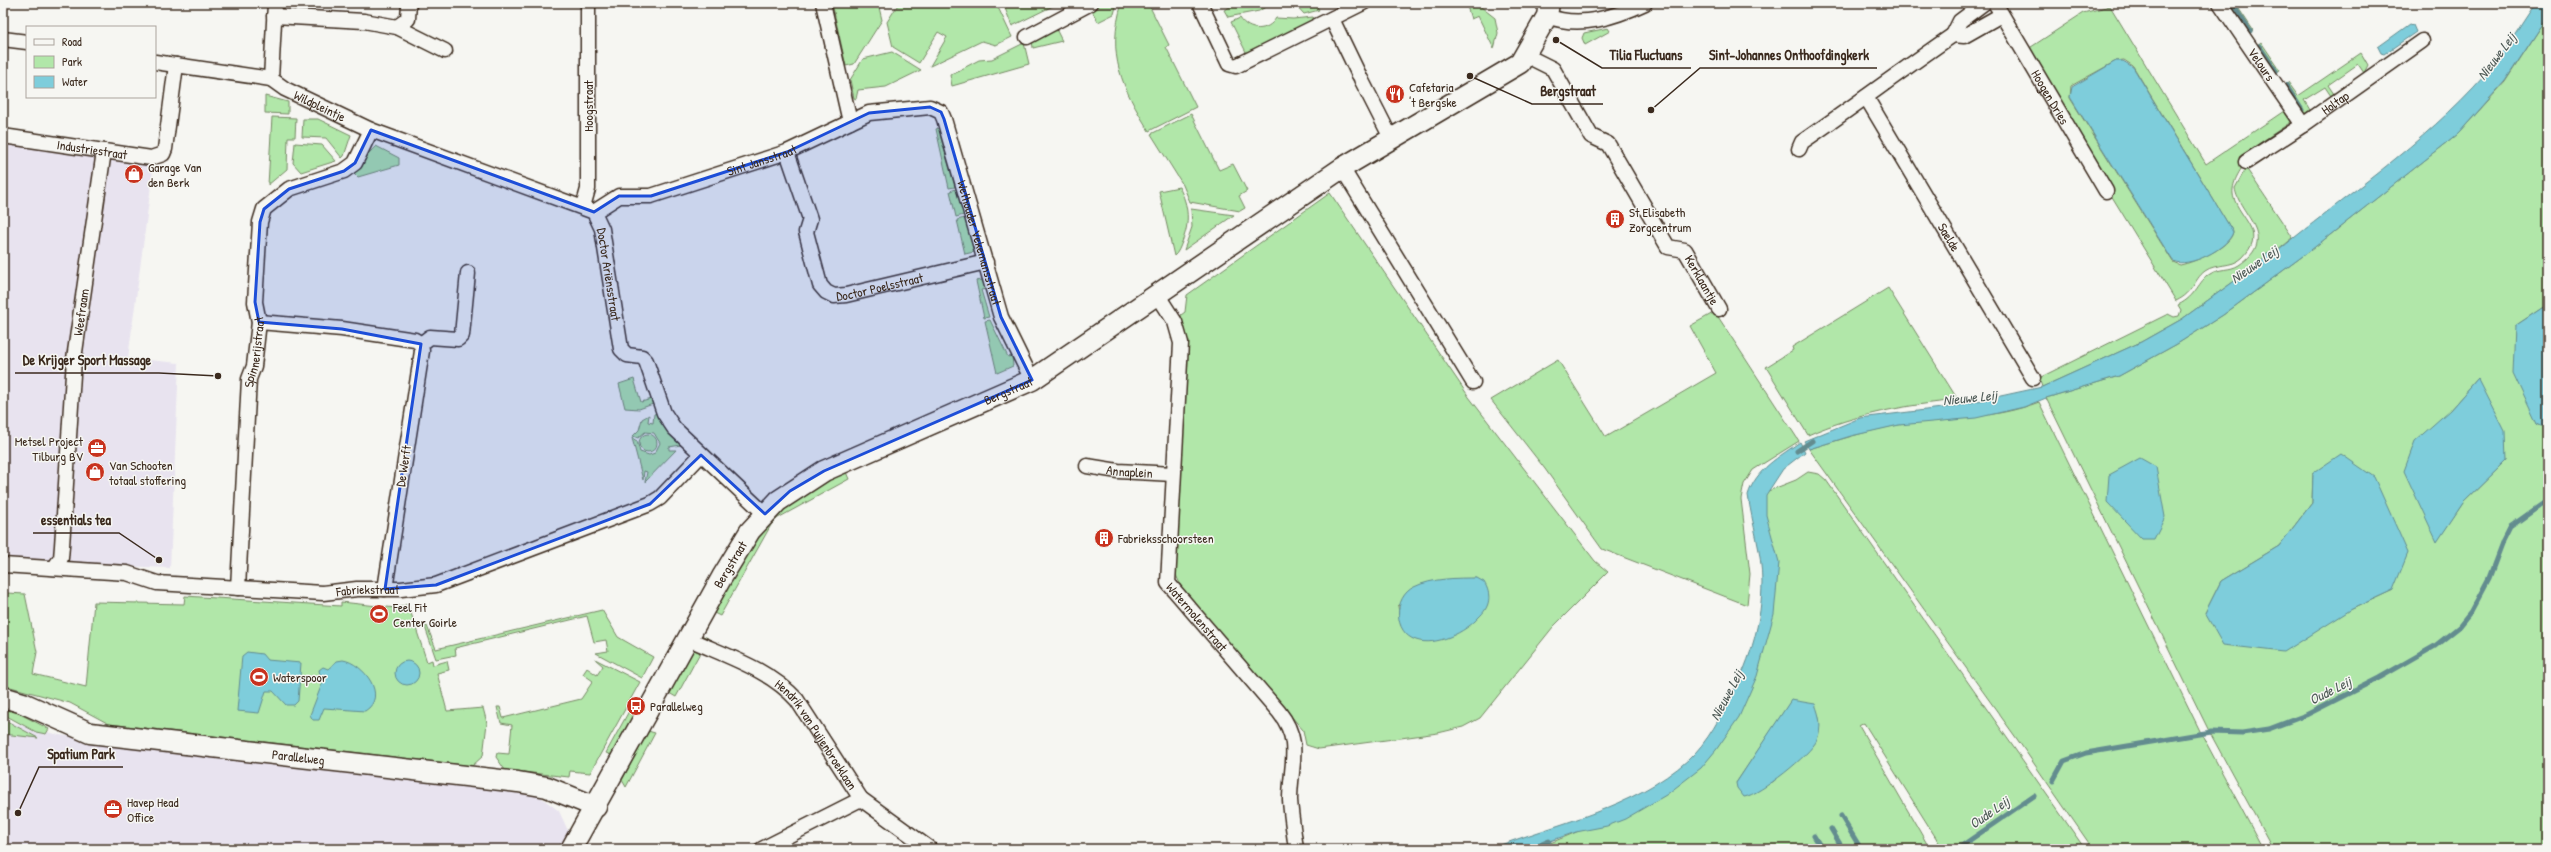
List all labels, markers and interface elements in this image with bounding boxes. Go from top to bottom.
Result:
legend [26,26,156,98]
water label: Nieuwe Leij [2472,27,2521,83]
text: Road [62,33,82,50]
callout: Tilia Fluctuans [1602,42,1691,68]
callout: Sint-Johannes Onthoofdingkerk [1700,42,1877,68]
street label: Velours [2244,44,2279,84]
text: Tilia Fluctuans [1609,45,1683,64]
text: Sint-Johannes Onthoofdingkerk [1709,45,1869,66]
text: Park [62,53,82,70]
street label: Hoogen Dries [2027,66,2074,128]
text: Water [62,73,88,90]
place label: Cafetaria 't Bergske [1409,78,1457,111]
callout: Bergstraat [1532,78,1603,104]
street label: Hoogstraat [579,80,597,132]
text: Bergstraat [1540,81,1597,102]
restaurant icon: Cafetaria 't Bergske [1384,83,1406,105]
street label: Wildpleintje [291,86,349,126]
street label: Holtap [2317,86,2353,118]
street label: Industriestraat [56,135,129,163]
street label: Sint Jansstraat [724,140,800,180]
place label: Garage Van den Berk [148,158,202,191]
shop icon: Garage Van den Berk [123,163,145,185]
street label: Wethouder Vekemansstraat [953,178,1006,308]
place label: St Elisabeth Zorgcentrum [1629,203,1691,236]
building icon: St Elisabeth Zorgcentrum [1604,208,1626,230]
street label: Saelde [1934,220,1965,255]
street label: Doctor Ariënsstraat [593,227,625,323]
water label: Nieuwe Leij [2226,240,2283,287]
street label: Kerklaantje [1681,252,1724,308]
street label: Doctor Poelsstraat [836,268,925,305]
street label: Weefraam [68,287,93,337]
street label: Spinnerijstraat [240,315,268,388]
callout: De Krijger Sport Massage [15,347,159,373]
text: De Krijger Sport Massage [23,350,152,371]
street label: Bergstraat [981,372,1036,409]
water label: Nieuwe Leij [1942,385,2000,409]
place label: Metsel Project Tilburg BV [15,432,84,465]
office icon: Metsel Project Tilburg BV [86,437,108,459]
street label: De Werft [391,443,415,488]
place label: Van Schooten totaal stoffering [109,456,186,489]
street label: Annaplein [1105,460,1153,482]
shop icon: Van Schooten totaal stoffering [84,461,106,483]
callout: essentials tea [33,507,119,533]
text: essentials tea [41,510,111,529]
building icon: Fabrieksschoorsteen [1093,527,1115,549]
place label: Fabrieksschoorsteen [1117,529,1214,547]
street label: Bergstraat [709,537,751,591]
street label: Watermolenstraat [1162,578,1232,655]
street label: Fabriekstraat [334,580,400,601]
place label: Feel Fit Center Goirle [392,598,457,631]
sports icon: Feel Fit Center Goirle [368,603,390,625]
water label: Nieuwe Leij [1705,665,1748,723]
sports icon: Waterspoor [248,666,270,688]
place label: Waterspoor [273,668,327,686]
water label: Oude Leij [2306,671,2356,709]
street label: Hendrik van Puijenbroeklaan [771,675,862,793]
bus stop icon: Parallelweg [625,695,647,717]
place label: Parallelweg [650,697,703,715]
callout: Spatium Park [39,741,123,767]
text: Spatium Park [47,744,115,765]
street label: Parallelweg [271,745,326,769]
water label: Oude Leij [1965,790,2014,833]
place label: Havep Head Office [127,793,179,826]
office icon: Havep Head Office [102,798,124,820]

